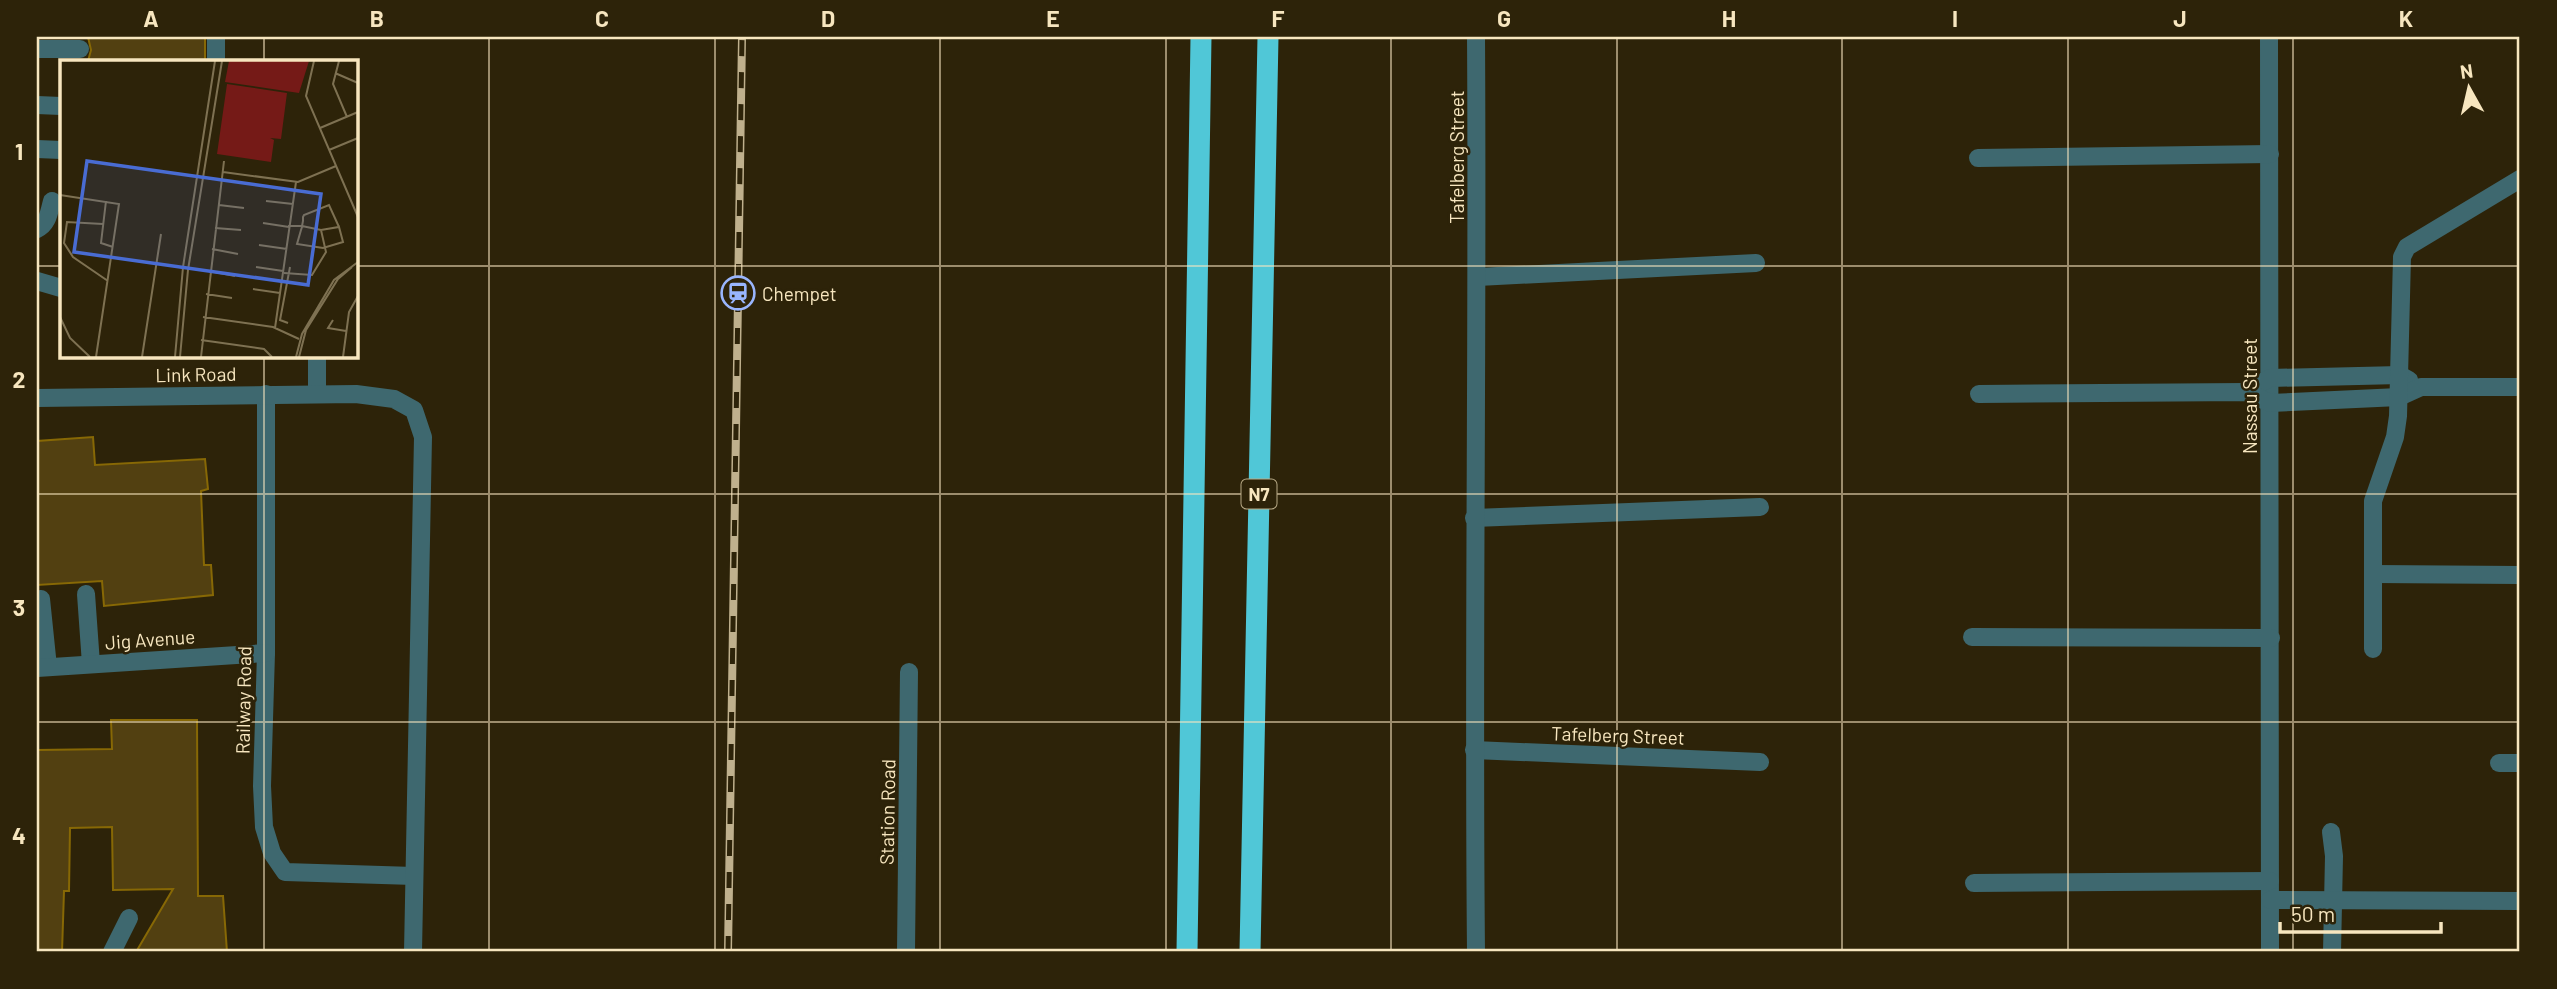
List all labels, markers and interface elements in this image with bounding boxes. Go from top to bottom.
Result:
text: A [143,4,159,32]
text: B [370,4,384,32]
text: C [595,4,609,32]
text: D [821,4,835,32]
text: E [1046,4,1060,32]
text: F [1272,4,1285,32]
text: G [1497,4,1511,32]
text: H [1722,4,1736,32]
text: I [1952,4,1958,32]
text: J [2173,4,2187,32]
text: K [2399,4,2413,32]
north arrow [2434,52,2504,122]
text: N [2459,58,2474,83]
inset map [60,60,357,357]
street label: Tafelberg Street [1445,90,1468,224]
text: 1 [15,137,23,165]
station icon: Chempet [719,274,757,312]
place label: Chempet [762,282,837,305]
street label: Nassau Street [2238,338,2261,454]
street label: Link Road [155,362,237,386]
text: 2 [13,365,25,393]
road number: N7 [1242,480,1276,508]
text: 3 [13,593,25,621]
street label: Jig Avenue [104,624,196,654]
street label: Railway Road [231,646,255,754]
street label: Tafelberg Street [1551,721,1685,749]
street label: Station Road [875,759,899,865]
text: 4 [12,821,26,849]
scale bar [2280,891,2442,935]
text: 50 m [2291,901,2335,926]

